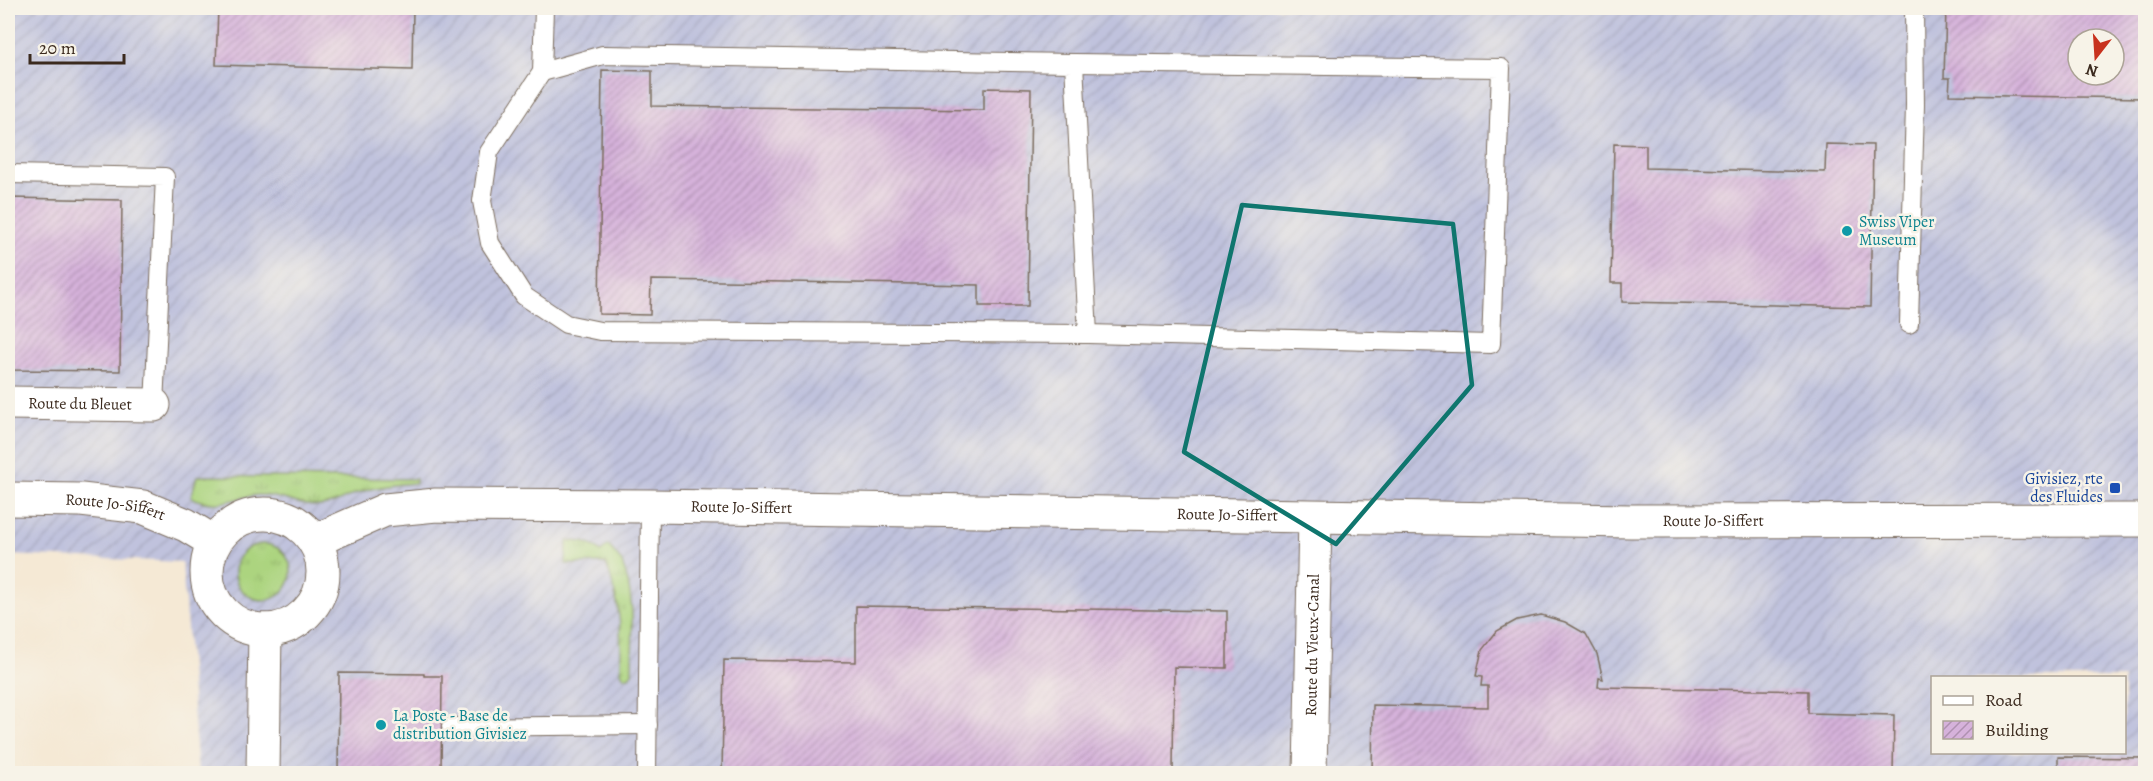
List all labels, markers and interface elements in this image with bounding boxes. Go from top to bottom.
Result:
scale bar [30,27,124,65]
north arrow [2066,27,2126,87]
text: 20 m [39,36,76,60]
text: N [2083,58,2101,83]
place label: Swiss Viper Museum [1859,211,1934,251]
marker: Swiss Viper Museum [1840,224,1854,238]
street label: Route du Bleuet [28,392,132,416]
place label: Givisiez, rte des Fluides [2025,468,2103,508]
marker: Givisiez, rte des Fluides [2108,481,2122,495]
street label: Route Jo-Siffert [65,489,169,526]
street label: Route Jo-Siffert [690,496,792,519]
street label: Route Jo-Siffert [1176,503,1278,527]
street label: Route Jo-Siffert [1662,510,1764,532]
street label: Route du Vieux-Canal [1300,574,1325,716]
legend [1931,676,2126,754]
text: Road [1985,688,2023,712]
place label: La Poste - Base de distribution Givisiez [393,705,527,745]
marker: La Poste - Base de distribution Givisiez [374,718,388,732]
text: Building [1985,718,2049,742]

